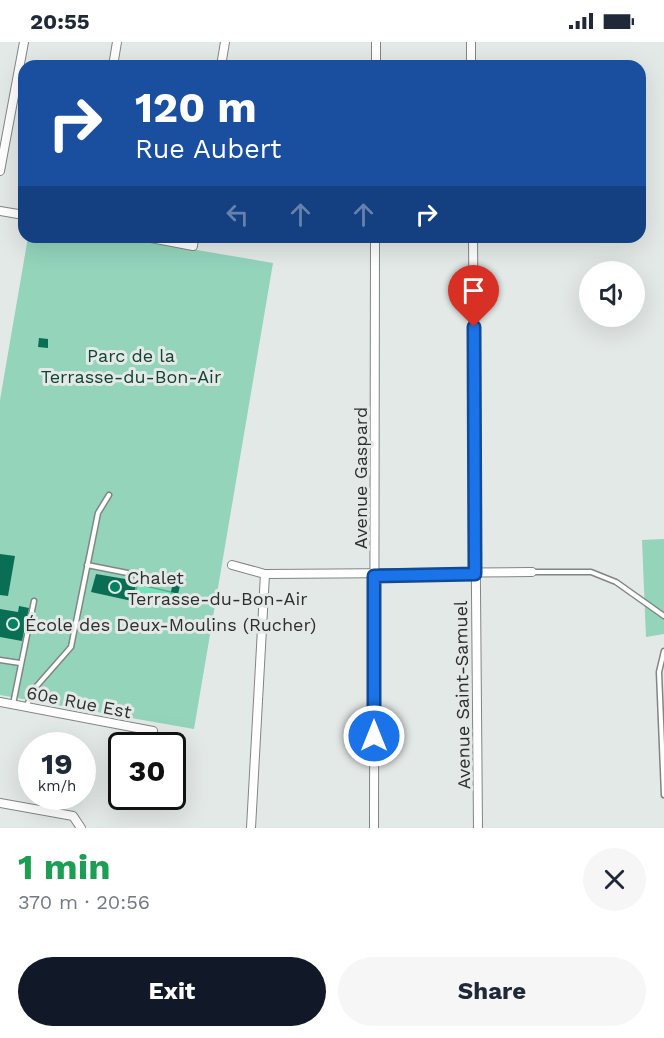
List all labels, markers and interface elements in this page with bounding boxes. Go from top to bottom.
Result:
text: 20:55 [30,9,90,34]
text: 120 m [135,83,257,132]
icon: right [36,84,114,162]
text: Rue Aubert [135,133,281,165]
icon: left [221,198,254,231]
icon: ahead [284,198,317,231]
icon: ahead [347,198,380,231]
icon: right [410,198,443,231]
map controls [579,261,645,327]
button: sound [579,261,645,327]
pin [448,265,499,327]
icon: arrive [457,274,490,307]
park label: Parc de la Terrasse-du-Bon-Air [41,345,221,387]
street label: Avenue Gaspard [350,407,371,549]
place label: Chalet Terrasse-du-Bon-Air [127,567,308,609]
marker: Chalet Terrasse-du-Bon-Air [108,580,122,594]
street label: Avenue Saint-Samuel [450,600,474,790]
place label: École des Deux-Moulins (Rucher) [25,614,316,635]
marker: École des Deux-Moulins (Rucher) [6,617,20,631]
street label: 60e Rue Est [25,682,134,723]
position arrow [342,704,406,768]
speed limit sign: 30 [108,732,186,810]
text: 19 [41,746,73,781]
text: km/h [38,777,76,795]
text: 1 min [18,846,110,888]
button: close [583,848,646,911]
text: 370 m · 20:56 [18,890,150,914]
button: Exit [18,957,326,1026]
button: Share [338,957,646,1026]

